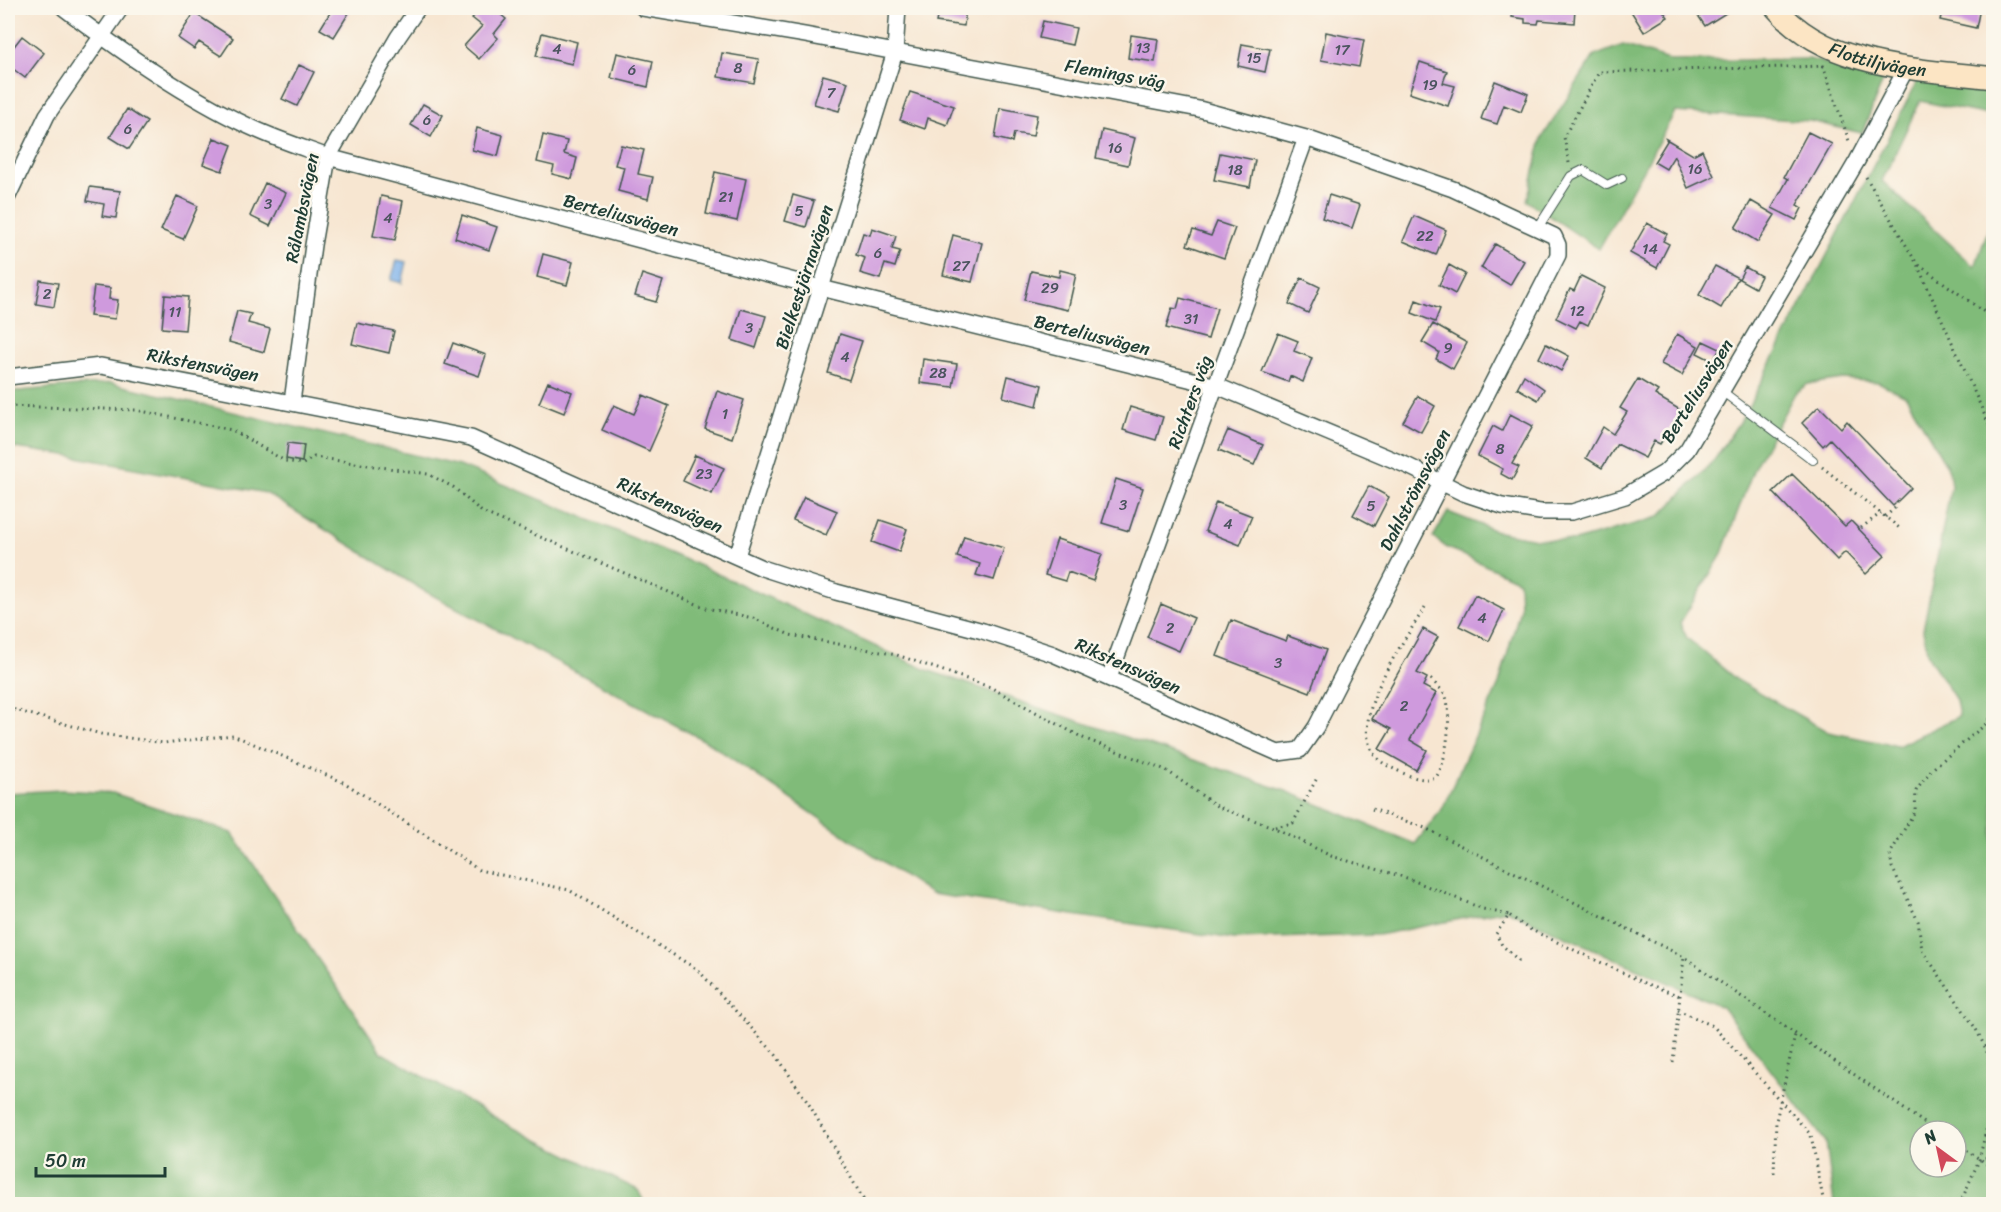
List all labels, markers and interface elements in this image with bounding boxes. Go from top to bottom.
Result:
street label: Flottiljvägen [1824,33,1928,87]
house number: 13 [1136,35,1150,61]
house number: 4 [552,36,562,62]
house number: 17 [1334,37,1351,63]
house number: 15 [1246,45,1262,71]
street label: Flemings väg [1062,49,1168,99]
house number: 8 [733,55,743,81]
house number: 6 [628,57,636,83]
house number: 19 [1422,72,1438,98]
house number: 7 [827,80,837,106]
house number: 6 [423,107,431,133]
house number: 6 [124,116,132,142]
house number: 16 [1108,135,1122,161]
street label: Rålambsvägen [276,150,328,266]
house number: 16 [1688,156,1702,182]
house number: 18 [1227,157,1243,183]
street label: Berteliusvägen [560,184,683,246]
house number: 21 [718,184,734,210]
house number: 3 [264,191,272,217]
house number: 5 [794,198,804,224]
street label: Bielkestjärnavägen [766,200,843,354]
house number: 4 [383,205,393,231]
house number: 22 [1416,223,1434,249]
house number: 14 [1642,236,1658,262]
house number: 6 [874,240,882,266]
house number: 27 [952,253,971,279]
house number: 29 [1041,275,1059,301]
house number: 2 [43,281,52,307]
house number: 12 [1569,298,1585,324]
house number: 11 [169,299,181,325]
street label: Berteliusvägen [1031,305,1154,365]
house number: 31 [1184,306,1198,332]
house number: 3 [745,315,753,341]
street label: Berteliusvägen [1652,332,1742,450]
house number: 9 [1443,335,1453,361]
street label: Rikstensvägen [144,339,262,392]
house number: 4 [840,344,850,370]
street label: Richters väg [1158,351,1222,453]
house number: 28 [929,360,947,386]
house number: 1 [722,401,728,427]
street label: Dahlströmsvägen [1370,423,1460,557]
house number: 8 [1495,436,1505,462]
house number: 23 [696,461,712,487]
street label: Rikstensvägen [612,467,728,543]
house number: 3 [1119,492,1127,518]
house number: 5 [1366,493,1376,519]
house number: 4 [1223,511,1233,537]
house number: 4 [1477,605,1487,631]
house number: 2 [1166,615,1175,641]
street label: Rikstensvägen [1070,628,1186,704]
house number: 3 [1274,650,1282,676]
house number: 2 [1400,693,1409,719]
north arrow [1908,1119,1968,1179]
text: N [1917,1121,1943,1153]
scale bar [36,1140,165,1178]
text: 50 m [45,1145,86,1177]

